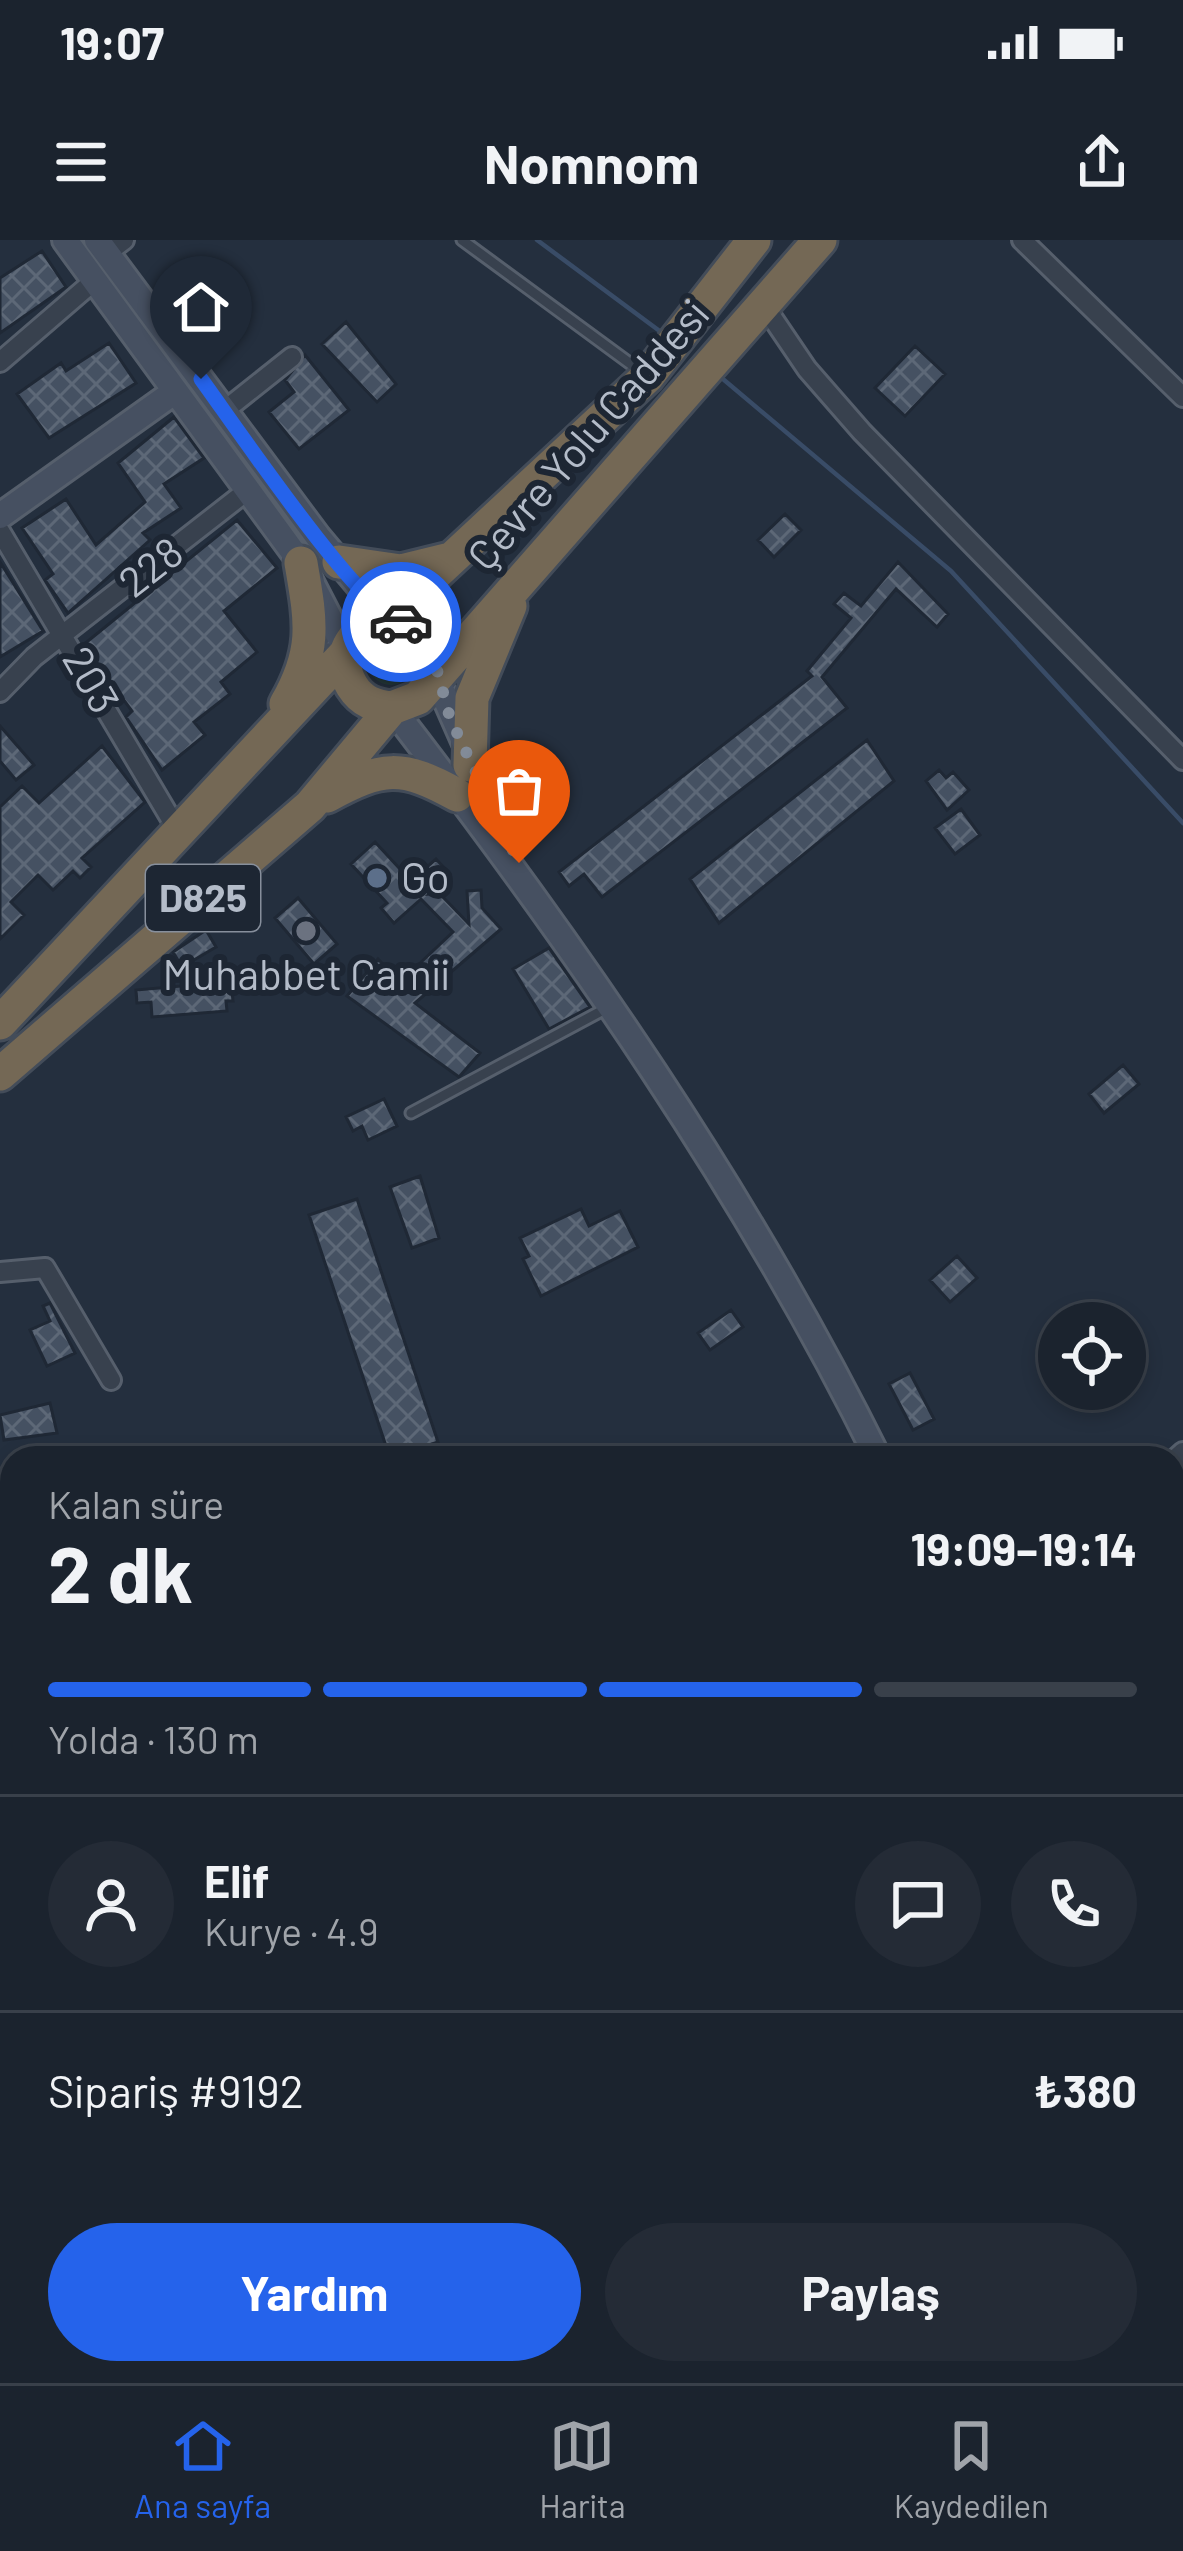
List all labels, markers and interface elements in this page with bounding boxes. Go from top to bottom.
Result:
text: 19:07 [60,15,164,69]
icon: menu [48,129,114,195]
icon: share [1069,129,1135,195]
text: Nomnom [484,130,699,195]
pin [150,256,252,379]
icon: home [168,274,234,340]
street label: Çevre Yolu Caddesi [456,288,717,579]
street label: 228 [108,525,192,606]
courier [341,562,461,682]
icon: car [368,589,434,655]
street label: 203 [54,637,131,721]
pin [468,740,570,863]
icon: bag [486,758,552,824]
place label: Go [401,851,450,901]
road number: D825 [146,865,260,931]
marker: Go [364,865,390,891]
marker: Muhabbet Camii [293,918,319,944]
place label: Muhabbet Camii [162,948,450,998]
map controls [1038,1302,1146,1410]
button: locate [1038,1302,1146,1410]
text: Kalan süre [48,1480,224,1527]
text: 19:09–19:14 [910,1521,1137,1575]
text: 2 dk [48,1525,193,1619]
text: Yolda · 130 m [48,1715,259,1762]
button: person [48,1841,174,1967]
button: chat [855,1841,981,1967]
button: phone [1011,1841,1137,1967]
text: Elif [204,1853,269,1907]
text: Kurye · 4.9 [204,1907,379,1954]
text: Sipariş #9192 [48,2063,304,2117]
text: ₺380 [1034,2063,1137,2117]
button: Yardım [48,2223,581,2361]
button: Paylaş [605,2223,1137,2361]
tab: Ana sayfa [134,2413,271,2525]
tab: Harita [539,2413,626,2525]
tab: Kaydedilen [894,2413,1049,2525]

